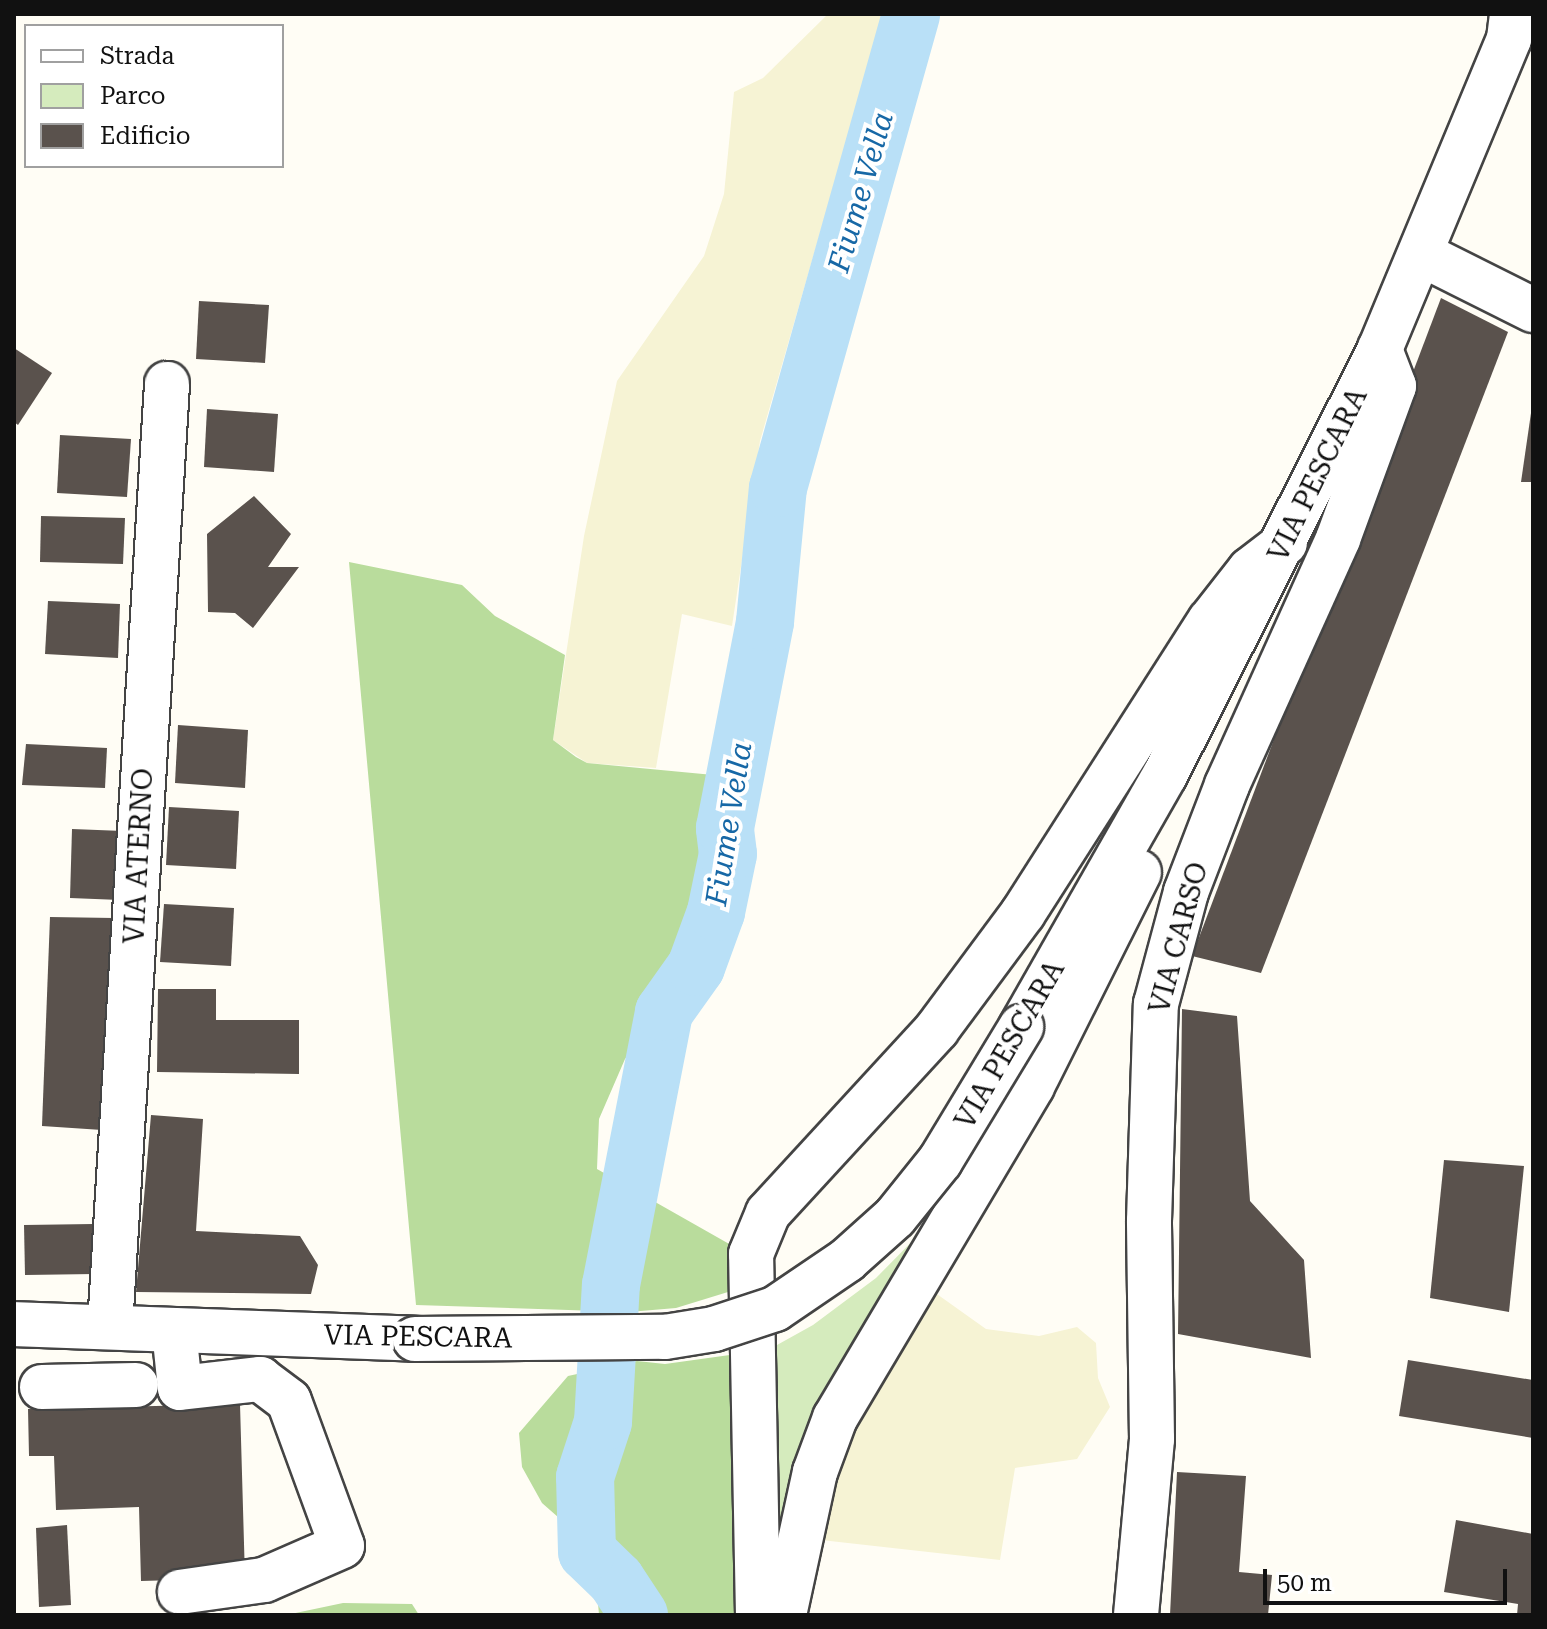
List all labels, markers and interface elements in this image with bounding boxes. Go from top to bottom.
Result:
legend [24,24,284,168]
text: Strada [100,42,175,70]
text: Parco [100,82,166,110]
water label: Fiume Vella [821,108,901,276]
text: Edificio [100,122,191,150]
street label: VIA PESCARA [1262,383,1374,567]
water label: Fiume Vella [698,740,760,908]
street label: VIA ATERNO [118,767,160,945]
street label: VIA CARSO [1143,859,1215,1017]
street label: VIA PESCARA [948,955,1072,1135]
street label: VIA PESCARA [323,1319,513,1355]
scale bar [1267,1553,1511,1603]
text: 50 m [1277,1569,1332,1597]

